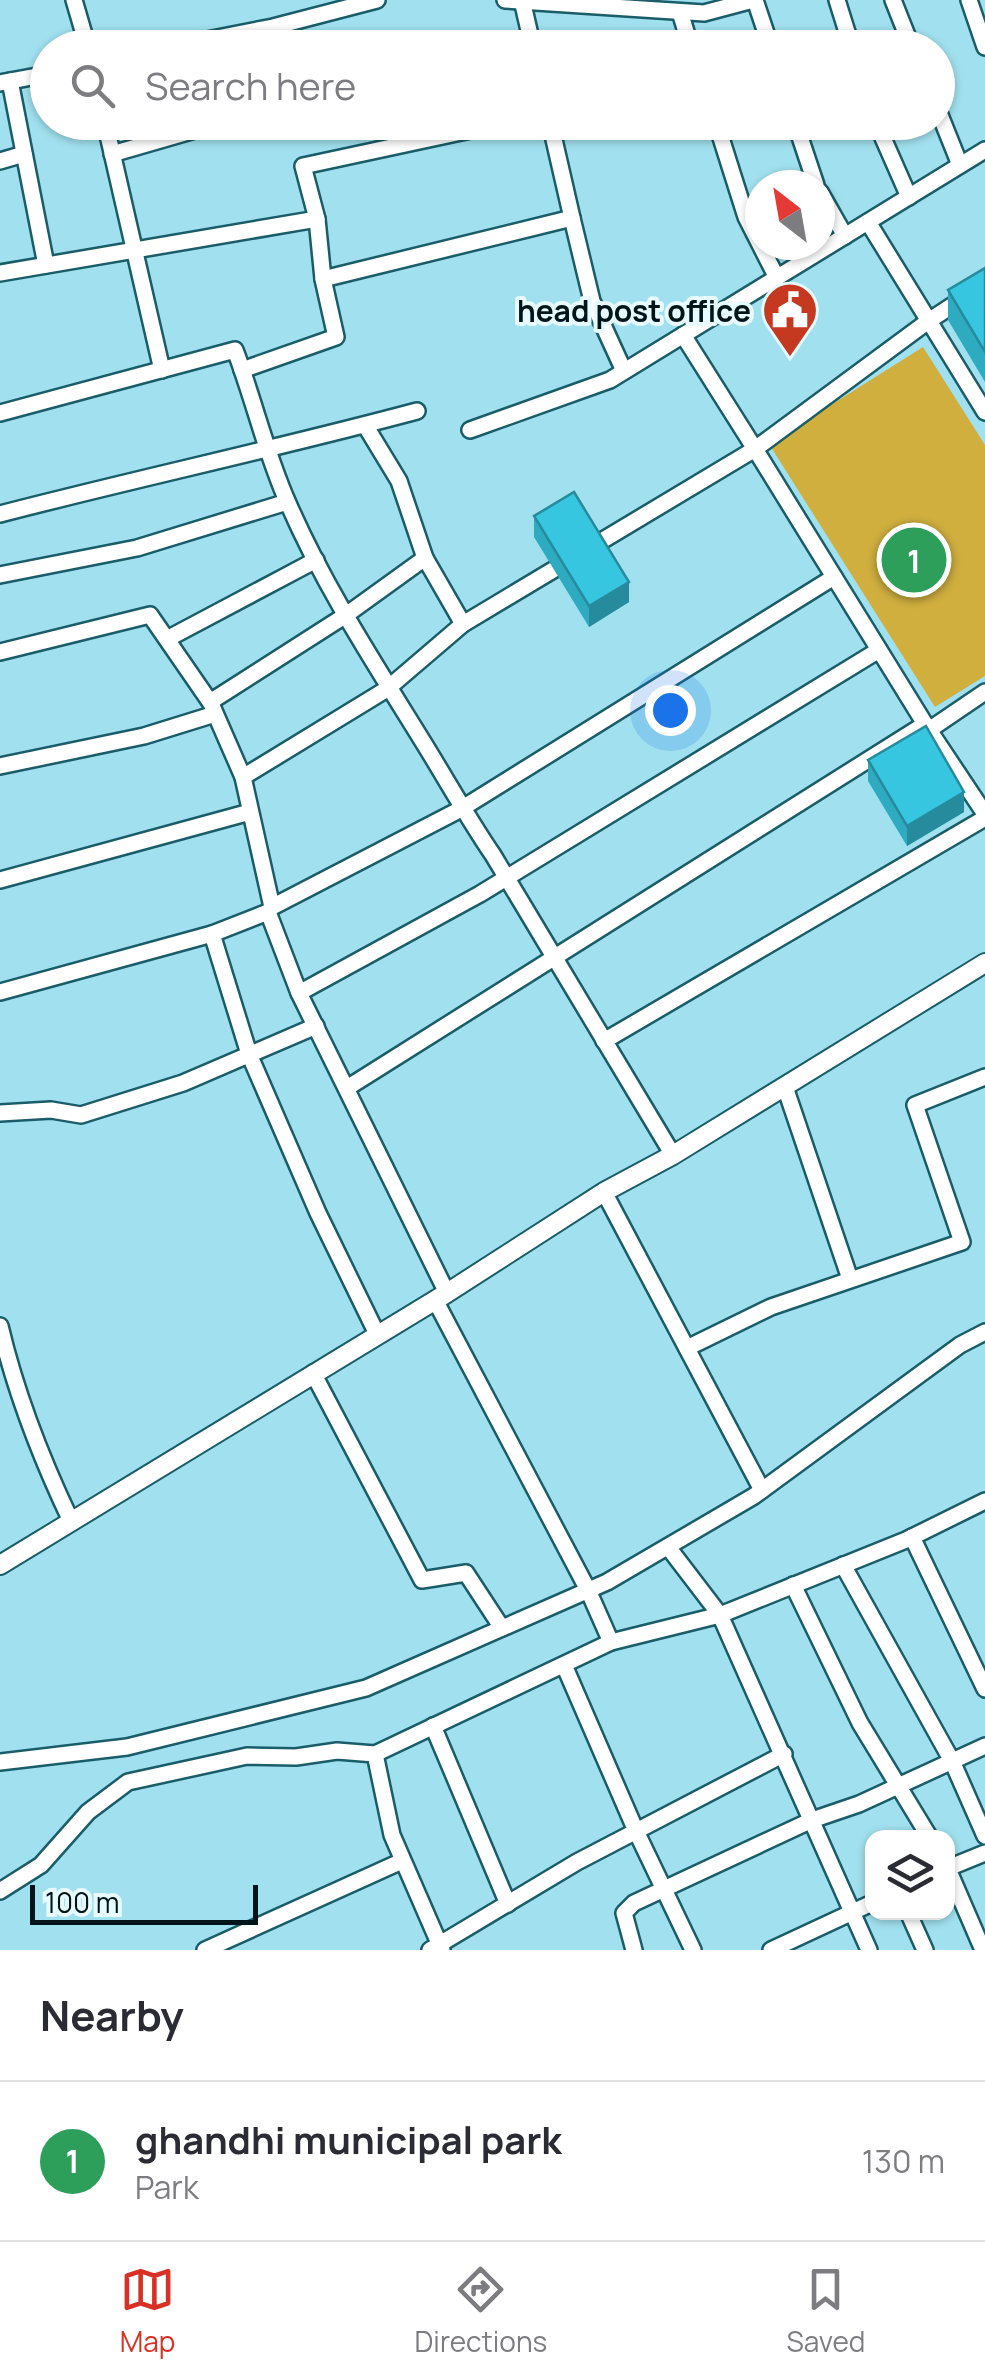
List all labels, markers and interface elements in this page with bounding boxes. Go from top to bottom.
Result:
search box [30,30,955,140]
icon: search [65,58,120,113]
text: Search here [145,59,356,111]
north arrow [745,170,835,260]
public building icon: head post office [760,280,820,359]
place label: head post office [517,290,751,331]
pin: 1 [882,522,946,598]
your location [645,685,696,736]
map controls [865,1830,955,1920]
button: layers [865,1830,955,1920]
scale bar [30,1880,258,1924]
text: 100 m [45,1883,119,1921]
text: Nearby [40,1986,184,2044]
text: ghandhi municipal park [135,2113,562,2165]
text: 1 [65,2139,80,2183]
text: 130 m [862,2139,945,2183]
text: Park [135,2165,199,2209]
tab: Map [120,2262,175,2360]
tab: Directions [415,2262,547,2360]
tab: Saved [786,2262,865,2360]

